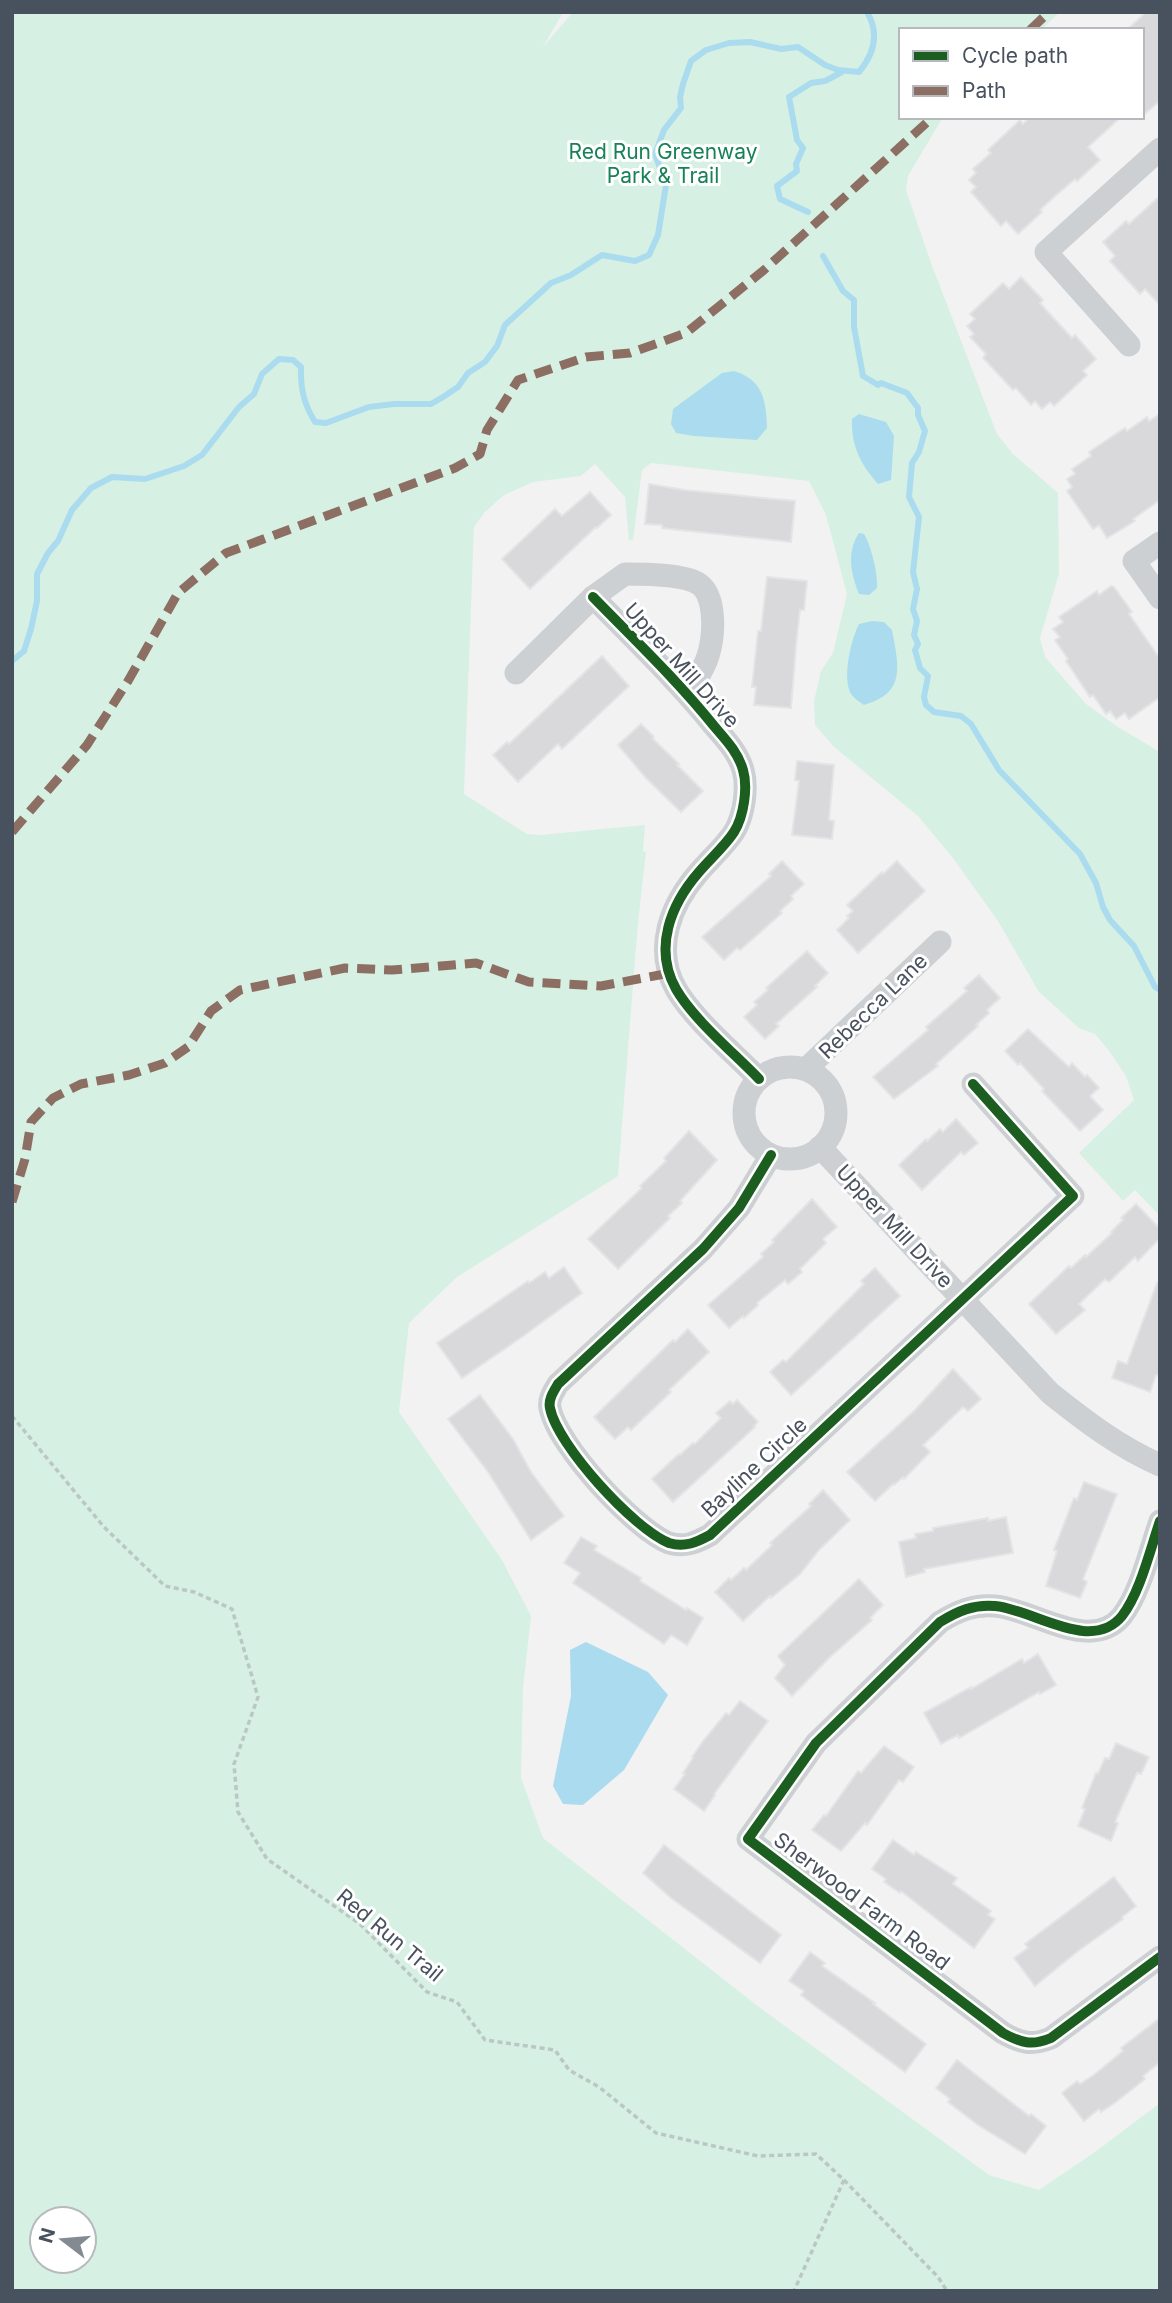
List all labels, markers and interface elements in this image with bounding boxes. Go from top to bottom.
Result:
legend [899,28,1144,119]
text: Cycle path [962,43,1068,68]
text: Path [962,78,1007,103]
park label: Red Run Greenway Park & Trail [568,139,758,188]
street label: Upper Mill Drive [619,597,745,733]
street label: Rebecca Lane [814,948,932,1064]
street label: Upper Mill Drive [831,1159,959,1293]
street label: Bayline Circle [696,1412,812,1522]
street label: Sherwood Farm Road [769,1827,955,1975]
street label: Red Run Trail [332,1883,448,1987]
north arrow [28,2205,98,2275]
text: N [34,2225,60,2246]

